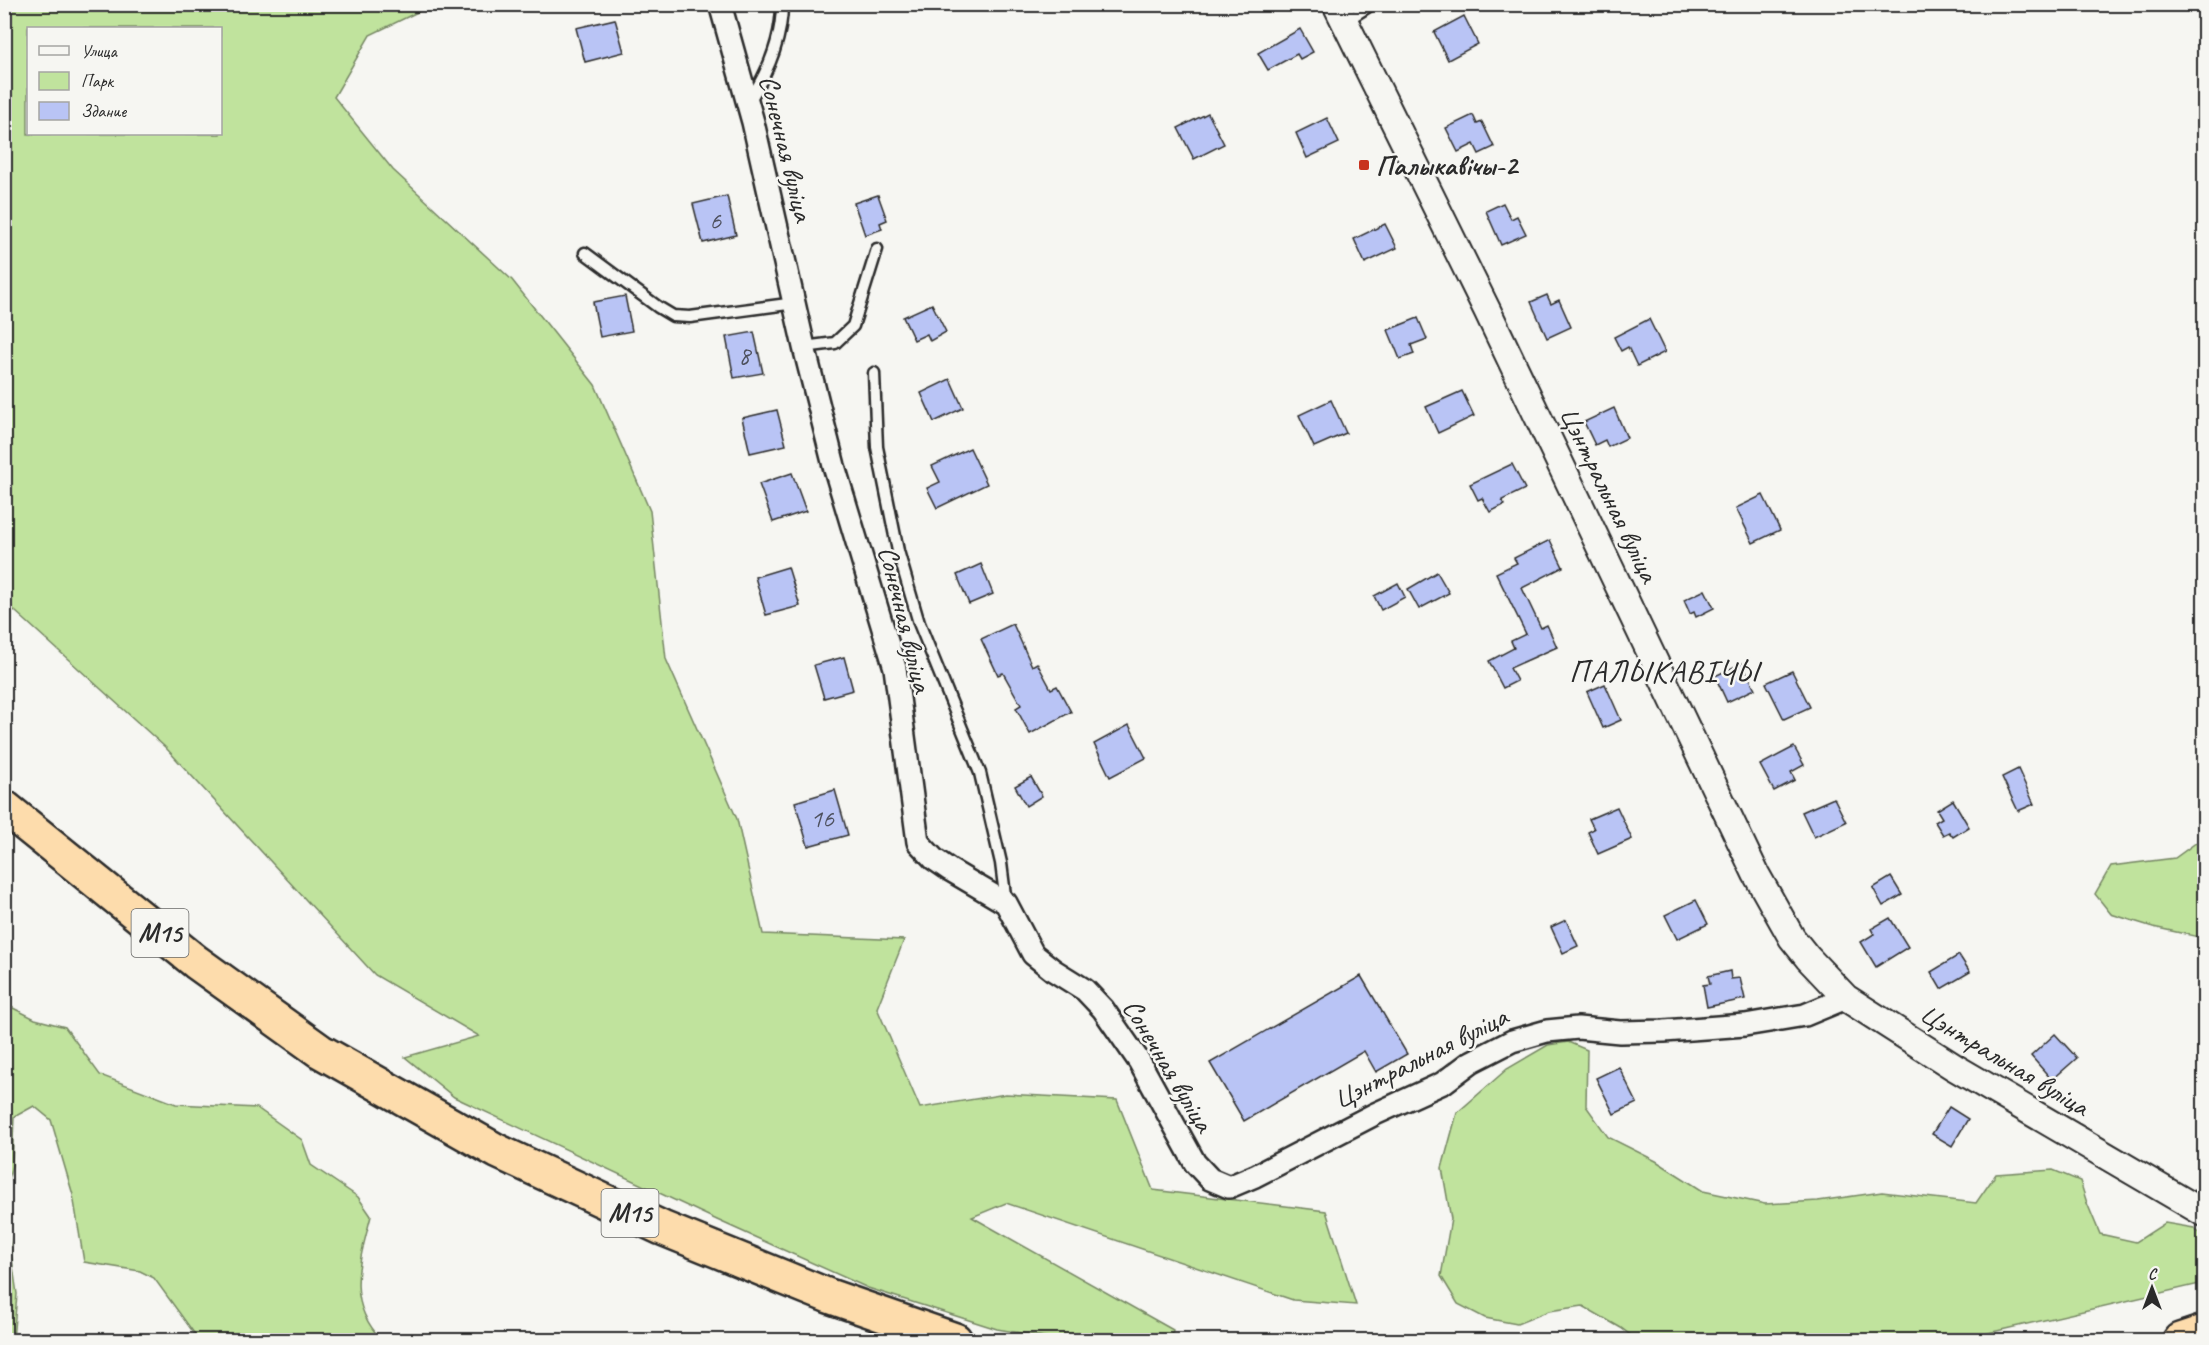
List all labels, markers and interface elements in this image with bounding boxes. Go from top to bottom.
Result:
legend [27,27,222,135]
text: Улица [81,40,118,62]
text: Парк [81,70,115,92]
street label: Сонечная вуліца [751,72,822,226]
text: Здание [81,100,127,122]
place label: Палыкавічы-2 [1376,148,1519,183]
marker: Палыкавічы-2 [1357,158,1371,172]
house number: 6 [709,204,722,237]
house number: 8 [738,339,752,372]
street label: Цэнтральная вуліца [1552,401,1668,589]
street label: Сонечная вуліца [870,543,941,697]
district label: ПАЛЫКАВІЧЫ [1569,651,1763,692]
house number: 16 [810,802,835,835]
road number: М15 [132,909,188,957]
street label: Сонечная вуліца [1115,992,1223,1140]
street label: Цэнтральная вуліца [1914,995,2097,1125]
street label: Цэнтральная вуліца [1327,998,1515,1116]
road number: М15 [602,1189,658,1237]
north arrow [2122,1258,2182,1318]
text: С [2148,1264,2158,1284]

